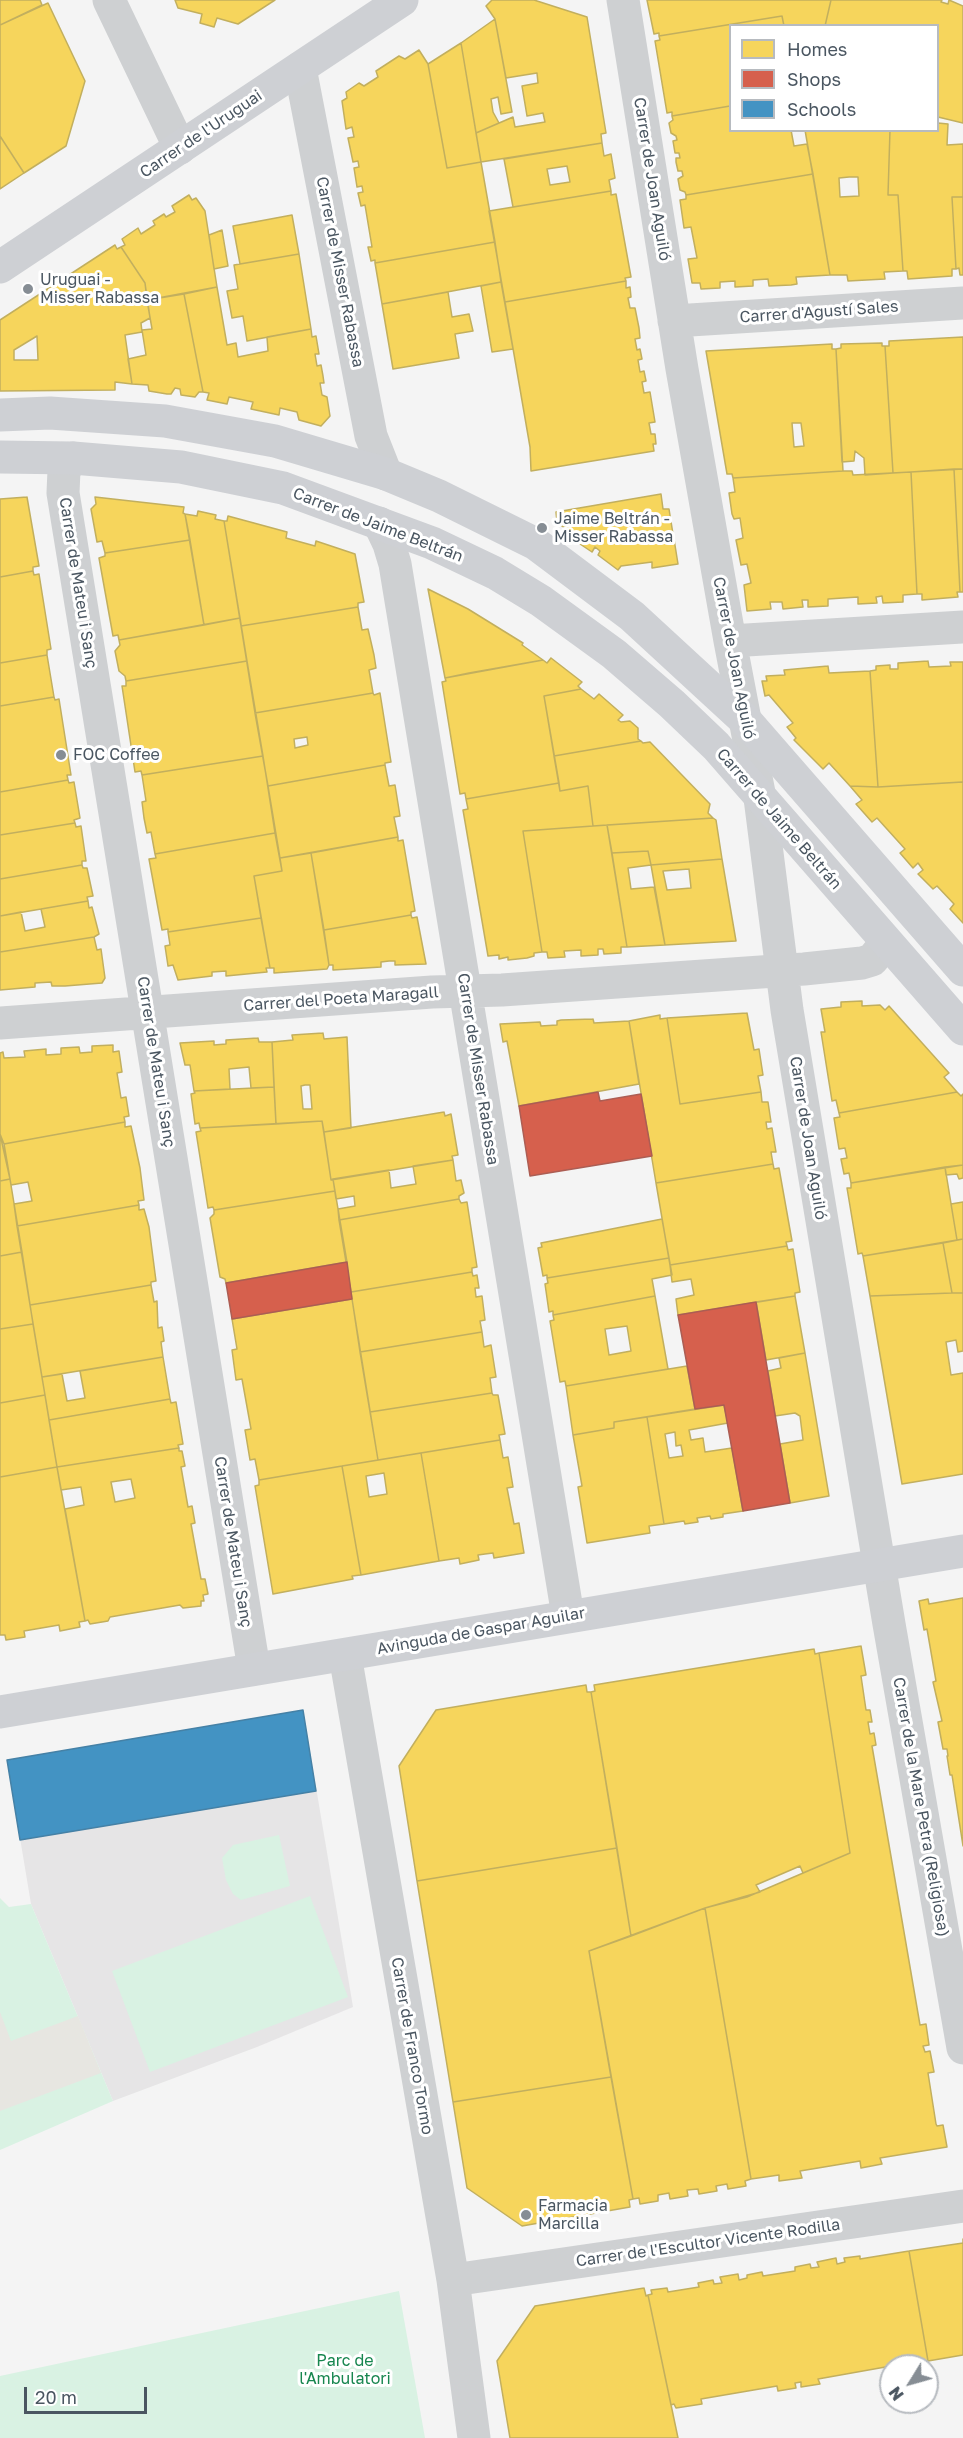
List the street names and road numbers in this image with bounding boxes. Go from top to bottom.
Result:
street label: Carrer de l'Uruguai [136,86,266,182]
street label: Carrer de Joan Aguiló [630,96,674,262]
street label: Carrer de Misser Rabassa [312,175,368,369]
street label: Carrer d'Agustí Sales [739,297,899,327]
street label: Carrer de Jaime Beltrán [290,484,466,566]
street label: Carrer de Mateu i Sanç [55,496,101,670]
street label: Carrer de Joan Aguiló [709,575,759,741]
street label: Carrer de Jaime Beltrán [712,745,846,893]
street label: Carrer de Misser Rabassa [453,972,503,1166]
street label: Carrer de Mateu i Sanç [133,975,179,1149]
street label: Carrer del Poeta Maragall [243,983,439,1015]
street label: Carrer de Joan Aguiló [786,1055,830,1221]
street label: Carrer de Mateu i Sanç [210,1455,256,1629]
street label: Avinguda de Gaspar Aguilar [375,1603,587,1659]
street label: Carrer de la Mare Petra (Religiosa) [889,1676,953,1938]
street label: Carrer de Franco Tormo [387,1956,437,2136]
street label: Carrer de l'Escultor Vicente Rodilla [575,2215,841,2271]

